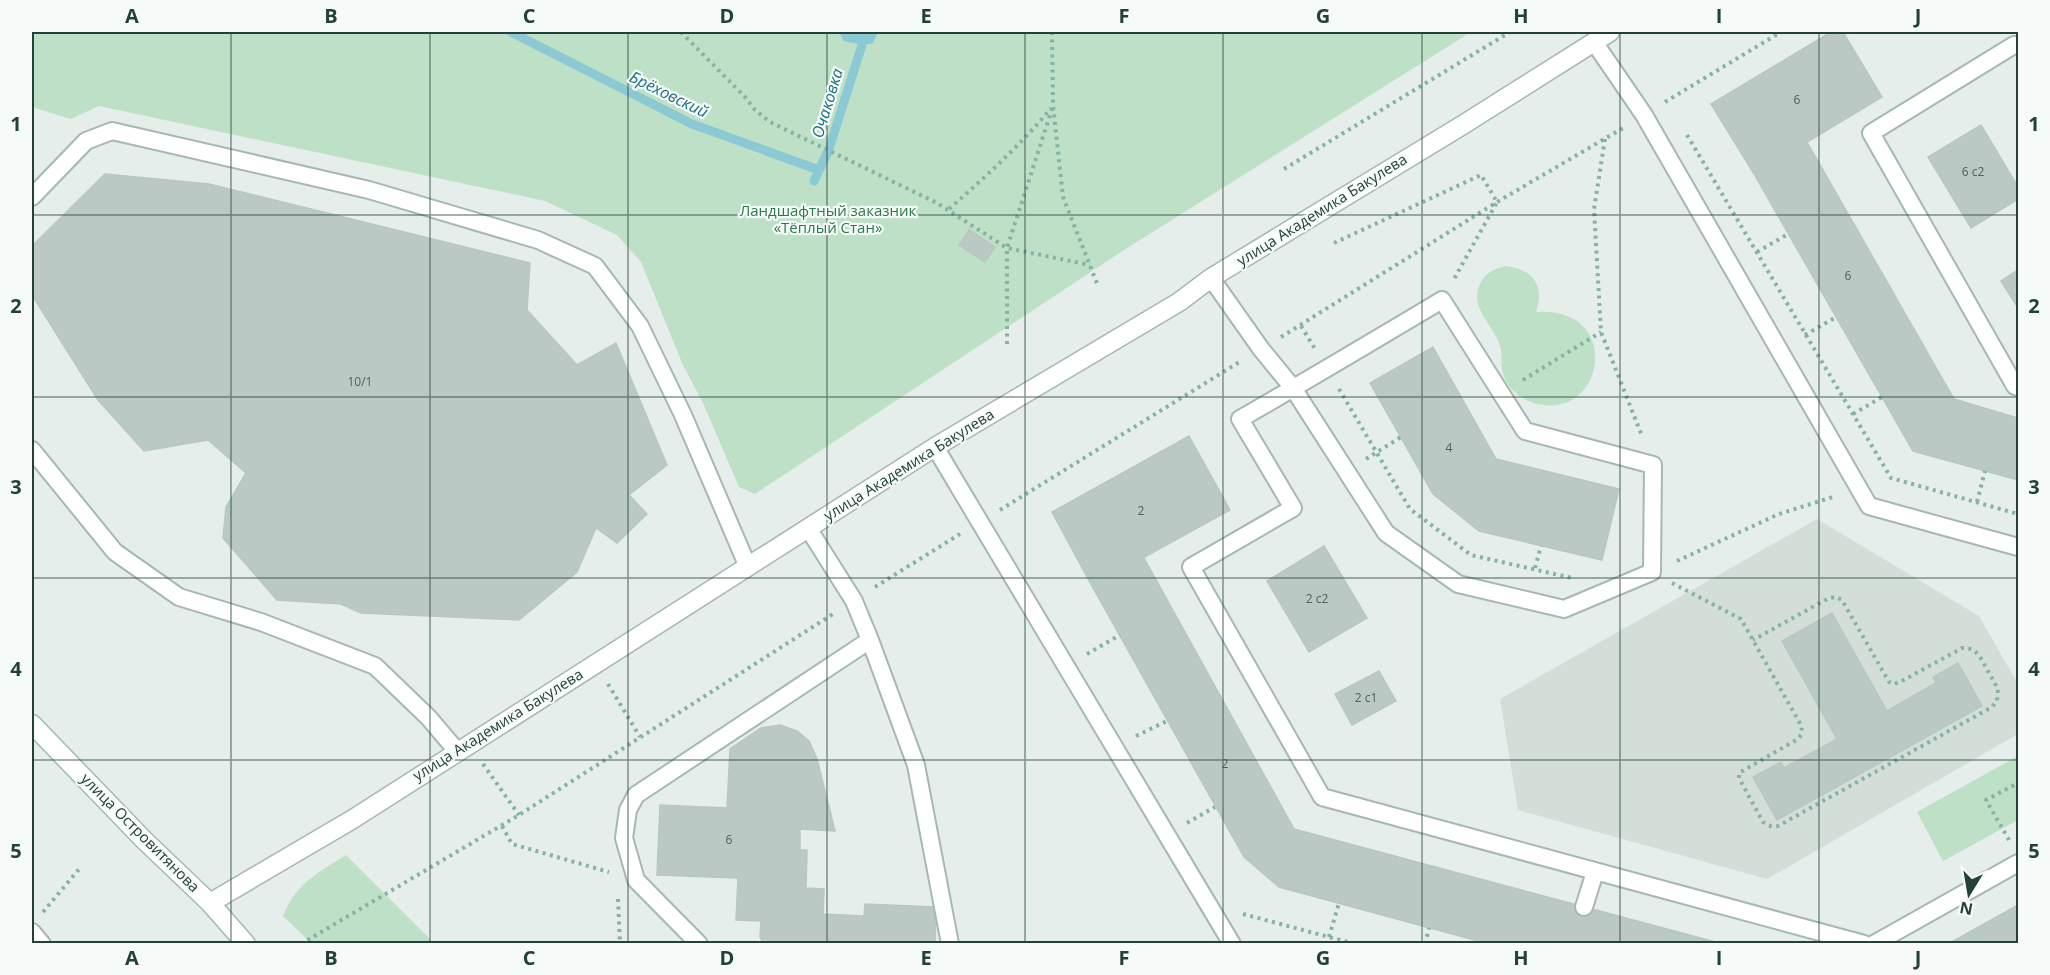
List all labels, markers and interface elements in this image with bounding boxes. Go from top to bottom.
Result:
text: A [125,2,139,29]
text: B [324,2,338,29]
text: C [523,2,536,29]
text: D [720,2,734,29]
text: E [920,2,932,29]
text: F [1119,2,1129,29]
text: G [1316,2,1330,29]
text: H [1513,2,1529,29]
text: I [1716,2,1722,29]
text: J [1913,2,1921,29]
water label: Брёховский [626,66,712,122]
water label: Очаковка [806,66,848,140]
house number: 6 [1794,91,1801,108]
text: 1 [10,110,22,137]
text: 1 [2028,110,2040,137]
street label: улица Академика Бакулева [1233,148,1410,270]
house number: 6 с2 [1962,163,1984,180]
park label: Ландшафтный заказник «Тёплый Стан» [740,200,917,237]
house number: 6 [1845,267,1852,284]
text: 2 [10,292,22,319]
text: 2 [2028,292,2040,319]
house number: 10/1 [348,373,372,390]
street label: улица Академика Бакулева [820,403,997,525]
house number: 4 [1446,439,1453,456]
text: 3 [10,473,22,500]
text: 3 [2028,473,2040,500]
house number: 2 [1138,502,1145,519]
house number: 2 с2 [1306,590,1328,607]
text: 4 [10,655,22,682]
text: 4 [2028,655,2040,682]
street label: улица Академика Бакулева [409,663,586,785]
house number: 2 с1 [1355,689,1377,706]
house number: 2 [1222,755,1229,772]
street label: улица Островитянова [77,769,204,896]
house number: 6 [726,831,733,848]
text: 5 [10,837,22,864]
text: 5 [2028,837,2040,864]
north arrow [1939,864,1999,924]
text: N [1958,897,1975,921]
text: A [125,944,139,971]
text: B [324,944,338,971]
text: C [523,944,536,971]
text: D [720,944,734,971]
text: E [920,944,932,971]
text: F [1119,944,1129,971]
text: G [1316,944,1330,971]
text: H [1513,944,1529,971]
text: I [1716,944,1722,971]
text: J [1913,944,1921,971]

